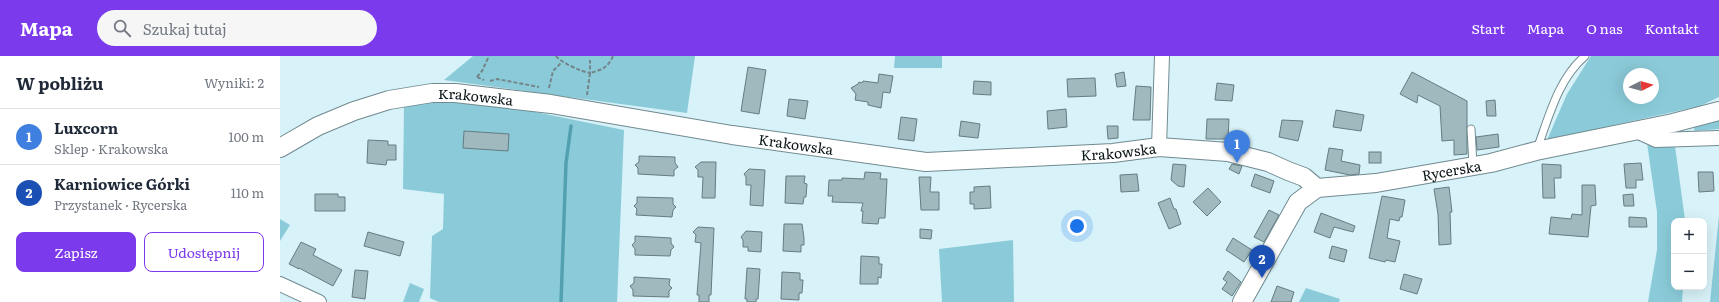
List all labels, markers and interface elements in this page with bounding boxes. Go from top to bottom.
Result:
search box [97,10,377,46]
text: Mapa [20,14,73,42]
icon: search [111,17,133,39]
text: Szukaj tutaj [143,17,227,40]
text: Start [1471,18,1505,38]
text: Mapa [1527,18,1564,38]
text: O nas [1586,18,1623,38]
text: Kontakt [1645,18,1699,38]
north arrow [1623,68,1659,104]
text: W pobliżu [16,70,104,95]
text: Wyniki: 2 [204,73,264,92]
street label: Krakowska [438,83,515,110]
text: Luxcorn [54,116,118,139]
text: 1 [26,127,32,146]
text: 100 m [228,127,264,146]
street label: Krakowska [757,129,835,159]
pin: 1 [1224,130,1250,163]
street label: Krakowska [1080,137,1158,165]
text: Sklep · Krakowska [54,139,168,158]
street label: Rycerska [1420,155,1483,185]
text: Karniowice Górki [54,172,190,195]
text: 2 [26,183,32,202]
text: 110 m [231,183,264,202]
text: Przystanek · Rycerska [54,195,187,214]
your location [1067,216,1087,236]
map controls [1671,218,1707,290]
button: + [1671,218,1707,254]
button: Zapisz [16,232,136,272]
button: Udostępnij [144,232,264,272]
pin: 2 [1249,245,1275,278]
button: − [1671,254,1707,290]

